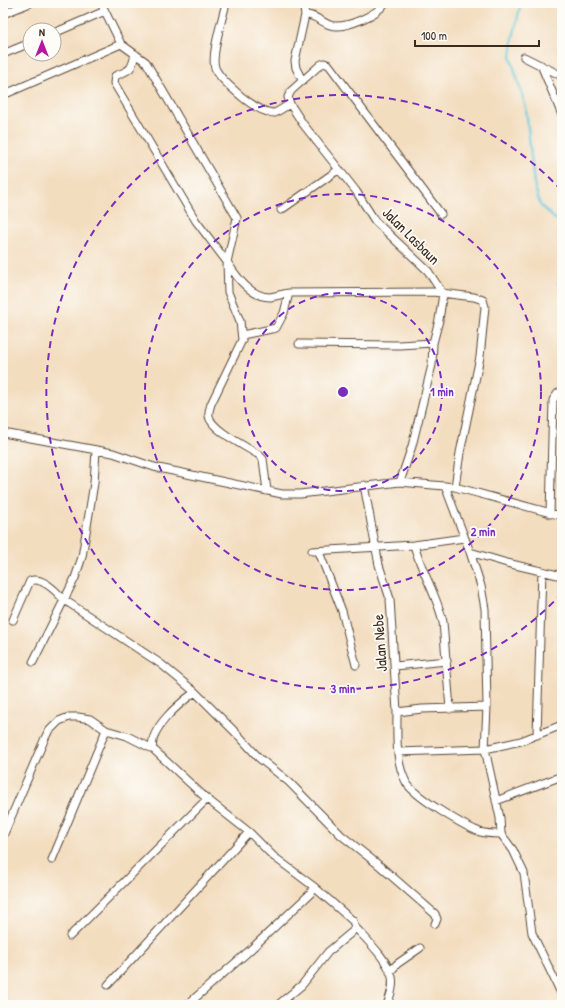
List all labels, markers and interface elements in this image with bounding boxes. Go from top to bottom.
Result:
north arrow [22,22,62,62]
scale bar [415,22,539,48]
text: N [39,25,45,39]
text: 100 m [421,27,447,44]
street label: Jalan Lasbaun [378,202,445,269]
text: 1 min [430,383,454,400]
centre of rings [336,385,350,399]
text: 2 min [471,523,496,540]
street label: Jalan Nebe [367,614,392,673]
text: 3 min [331,680,356,697]

